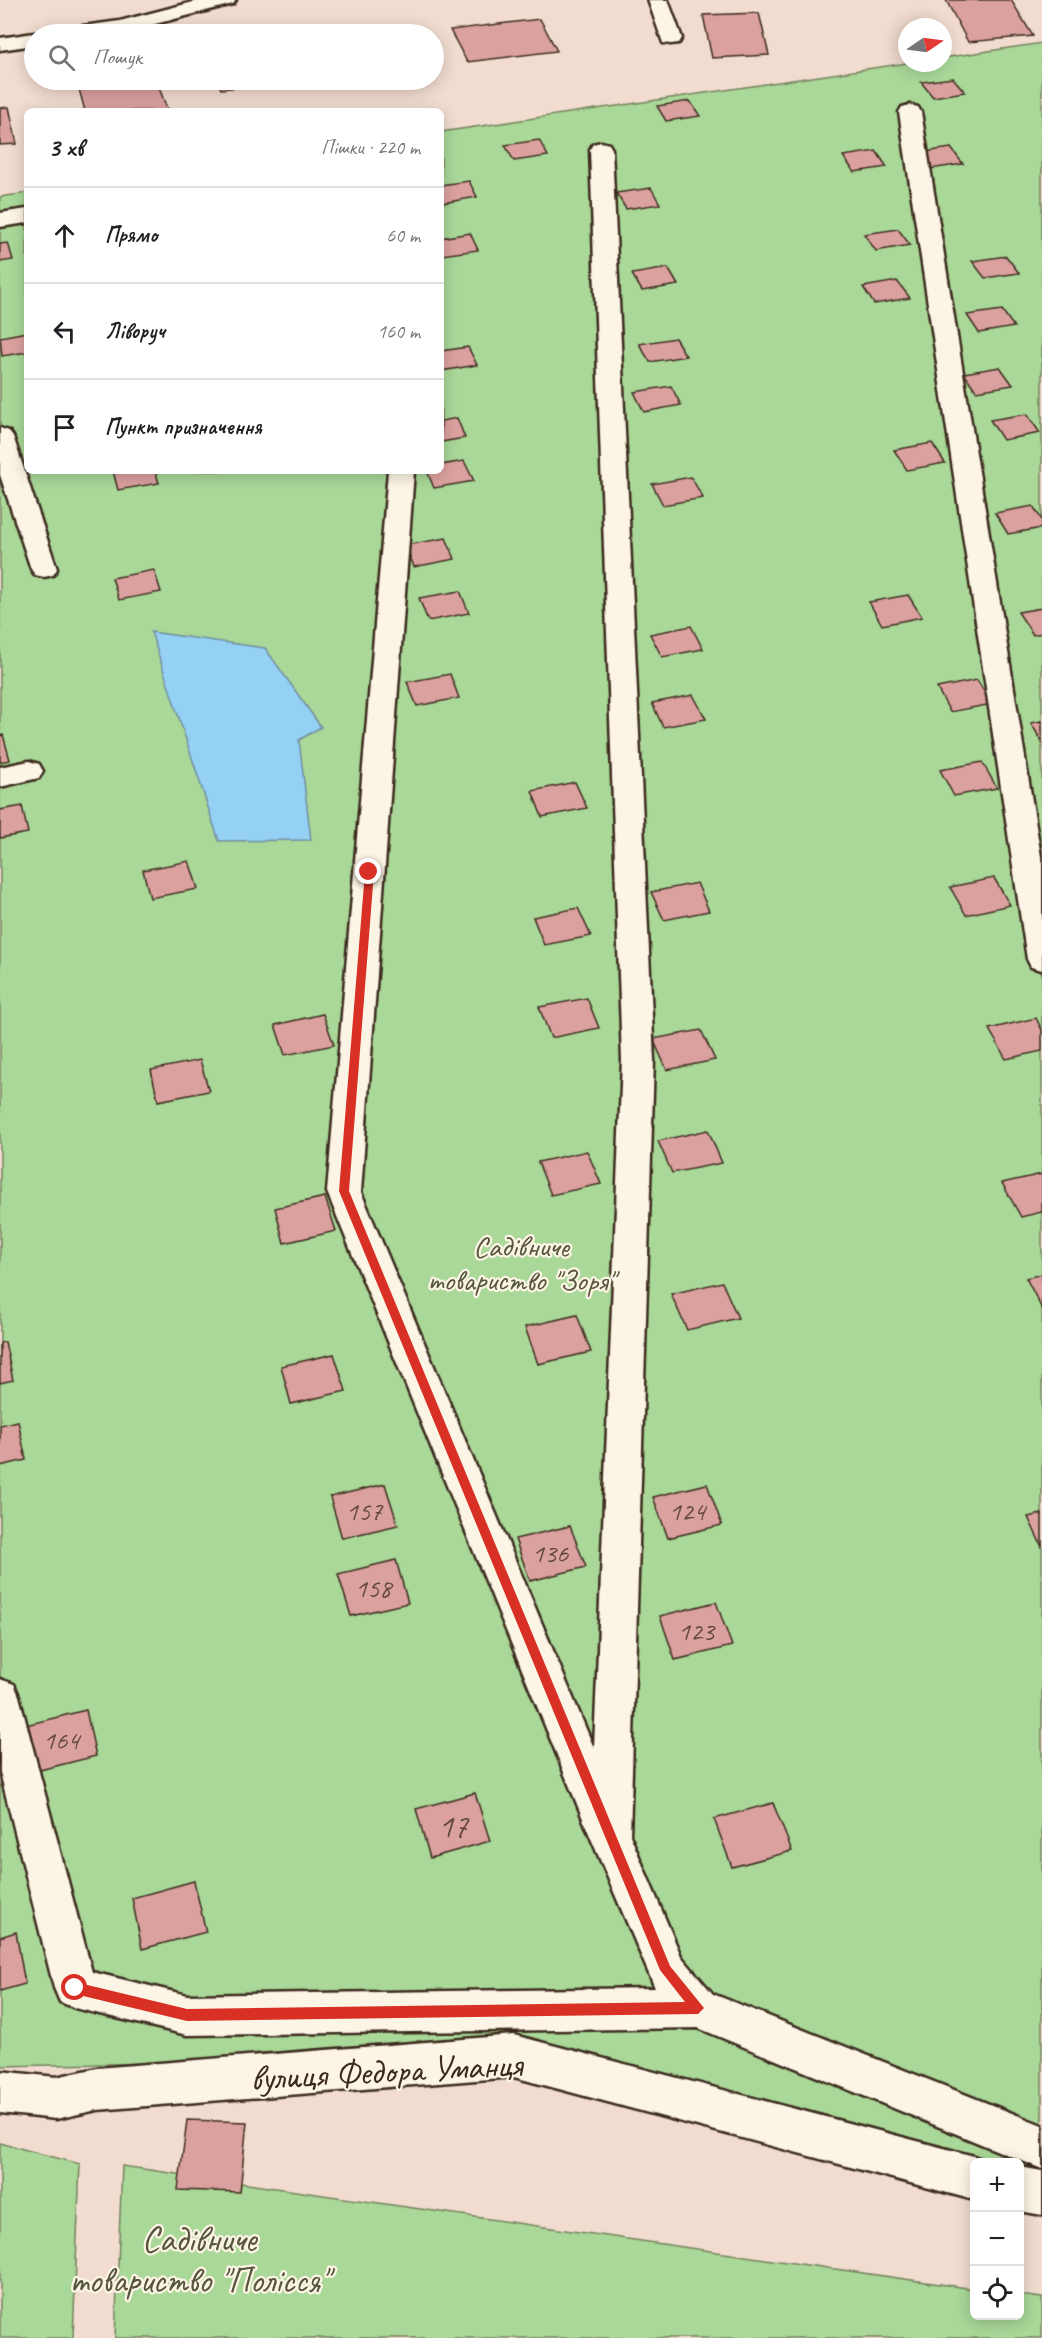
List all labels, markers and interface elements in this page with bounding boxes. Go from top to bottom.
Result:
north arrow [898,18,952,72]
search box [24,24,444,90]
icon: search [45,41,78,74]
text: Пошук [93,43,142,71]
text: 3 хв [48,131,83,164]
text: Пішки · 220 m [321,135,420,160]
icon: ahead [48,219,81,252]
text: Прямо [105,221,157,249]
text: 60 m [386,223,420,248]
icon: left [48,315,81,348]
text: Ліворуч [105,317,165,345]
text: 160 m [377,319,420,344]
icon: arrive [48,411,81,444]
text: Пункт призначення [105,413,262,441]
route end [355,858,381,884]
park label: Садівниче товариство "Зоря" [428,1227,620,1299]
house number: 157 [346,1494,384,1528]
house number: 124 [669,1494,708,1528]
house number: 136 [532,1536,569,1570]
house number: 158 [355,1571,394,1605]
house number: 123 [678,1614,716,1648]
house number: 164 [43,1723,82,1757]
house number: 17 [438,1805,470,1847]
route start [61,1974,87,2000]
street label: вулиця Федора Уманця [249,2041,526,2101]
map controls [970,2158,1024,2320]
button: + [970,2158,1024,2212]
button: − [970,2212,1024,2266]
park label: Садівниче товариство "Полісся" [70,2216,336,2303]
button: locate [970,2266,1024,2320]

